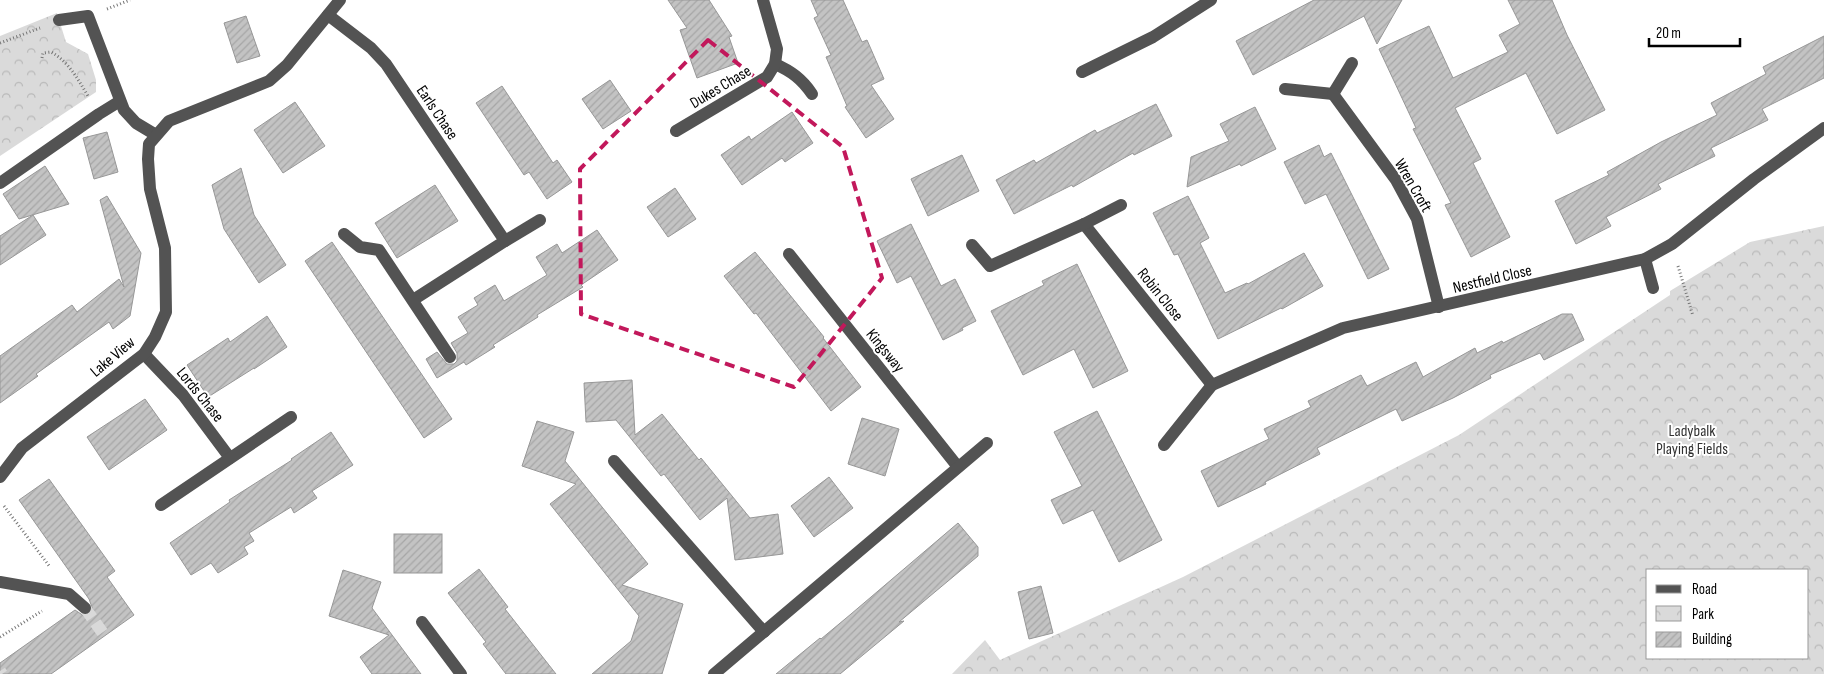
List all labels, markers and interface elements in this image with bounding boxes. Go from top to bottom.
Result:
scale bar [1649,15,1740,47]
text: 20 m [1656,24,1681,43]
street label: Dukes Chase [687,62,755,113]
street label: Earls Chase [412,82,462,144]
street label: Wren Croft [1390,156,1436,216]
street label: Nestfield Close [1451,261,1534,298]
street label: Robin Close [1133,265,1187,325]
street label: Kingsway [862,325,908,376]
street label: Lake View [87,333,139,381]
street label: Lords Chase [172,364,228,426]
park label: Ladybalk Playing Fields [1656,422,1728,459]
legend [1646,569,1809,659]
text: Road [1692,580,1717,599]
text: Park [1692,605,1714,624]
text: Building [1692,630,1732,649]

